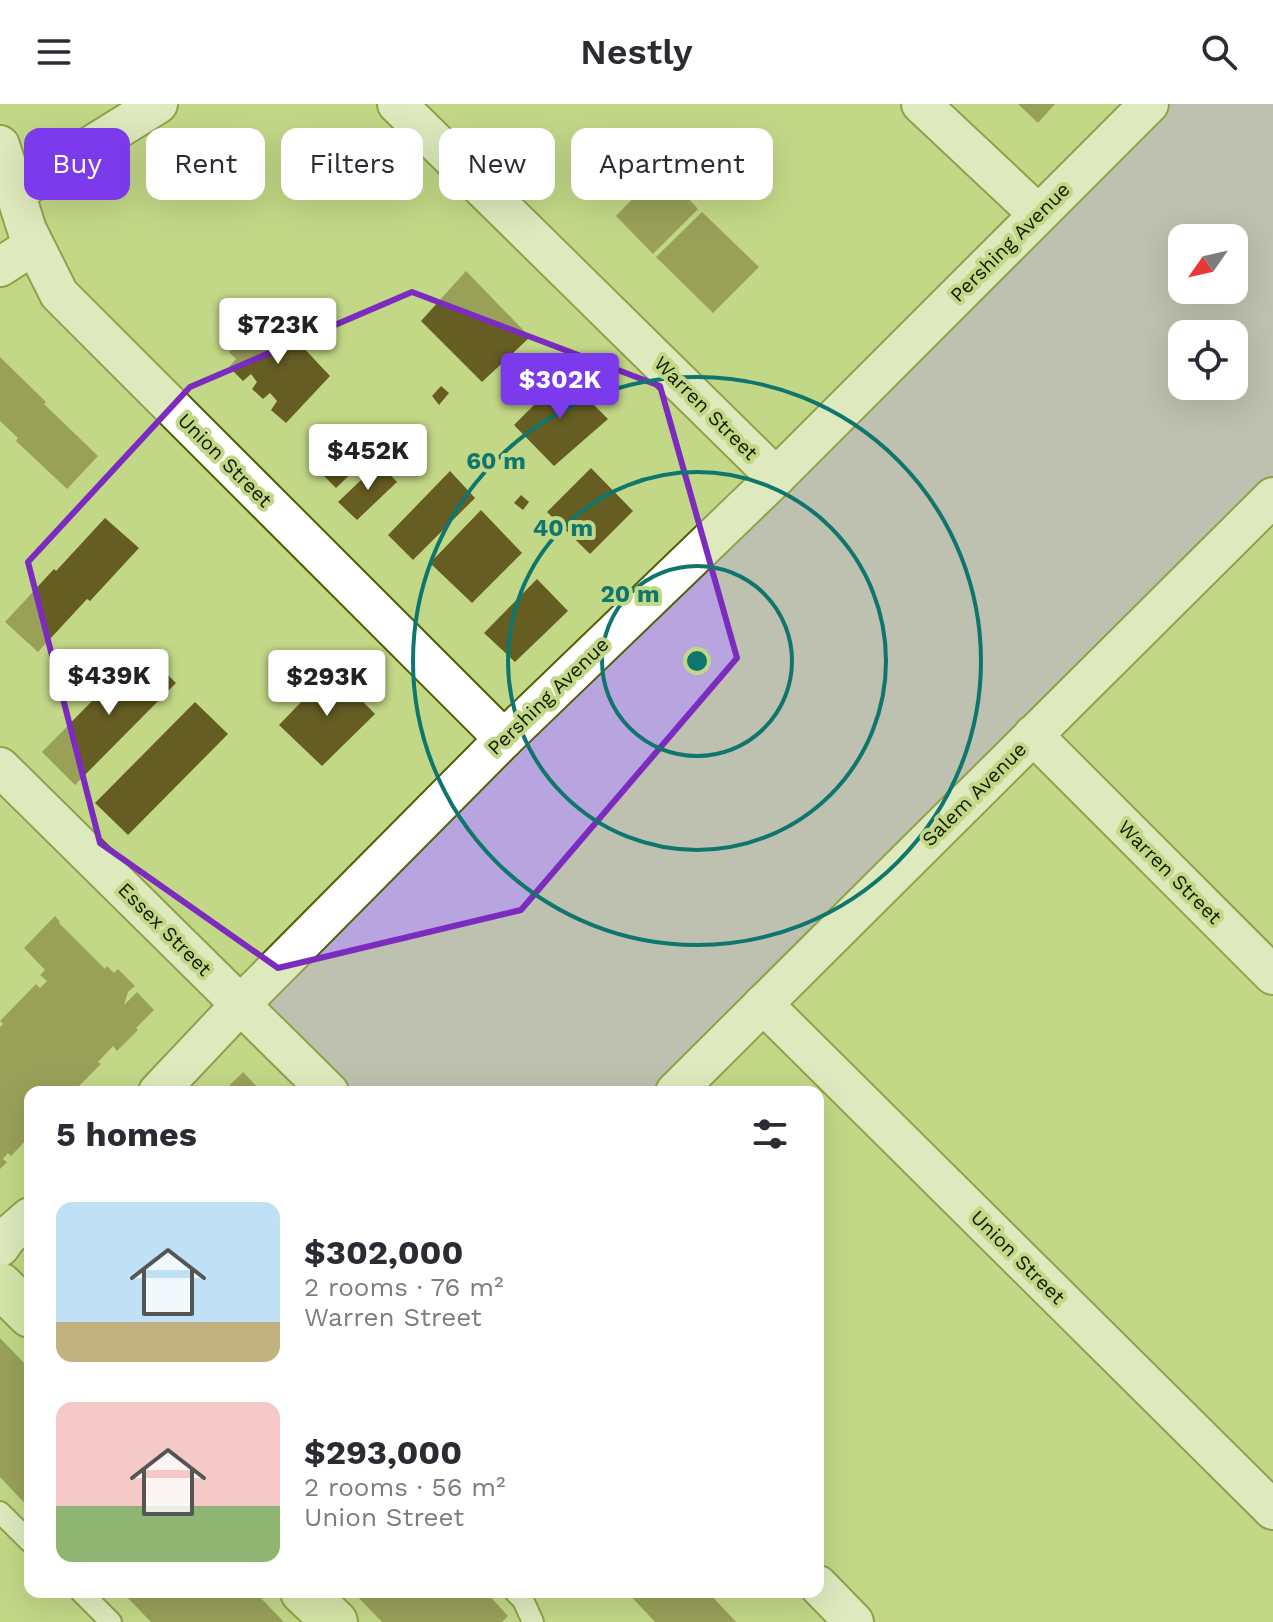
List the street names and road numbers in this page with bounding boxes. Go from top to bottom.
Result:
street label: Pershing Avenue [945,177,1075,307]
street label: Warren Street [649,351,763,465]
street label: Union Street [173,408,277,512]
street label: Pershing Avenue [482,632,614,760]
street label: Salem Avenue [917,737,1031,851]
street label: Warren Street [1113,815,1227,929]
street label: Essex Street [113,877,217,981]
street label: Union Street [966,1205,1070,1309]

